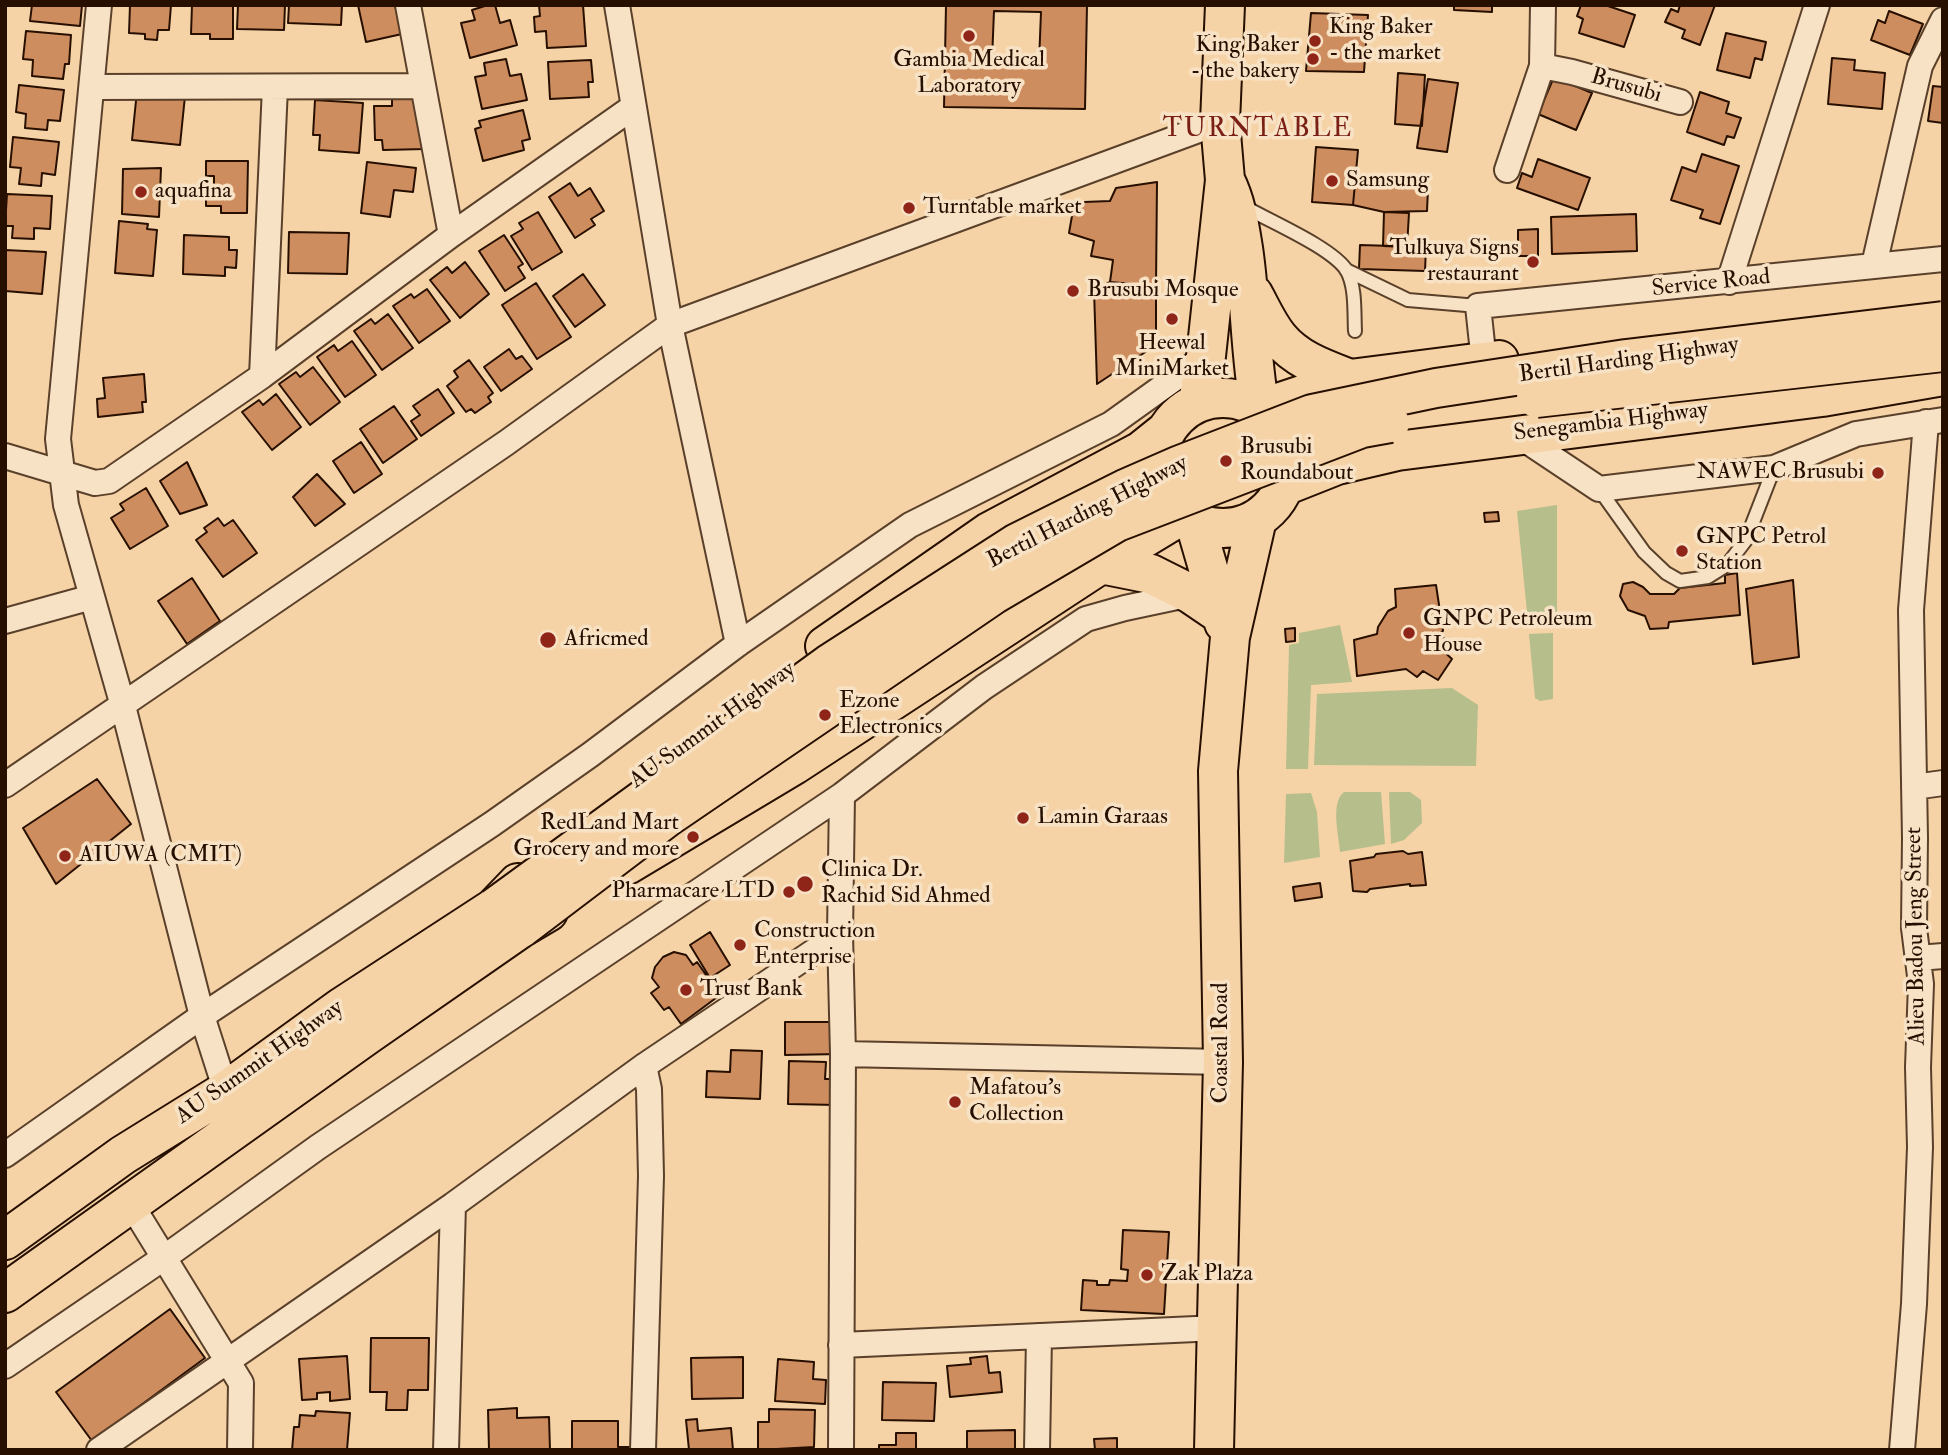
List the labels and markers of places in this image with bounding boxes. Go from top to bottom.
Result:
place label: King Baker - the market [1329,14,1441,68]
marker: Gambia Medical Laboratory [961,28,977,44]
place label: King Baker - the bakery [1191,32,1299,86]
marker: King Baker - the market [1307,33,1323,49]
place label: Gambia Medical Laboratory [893,47,1045,101]
marker: King Baker - the bakery [1305,51,1321,67]
place label: Samsung [1346,167,1429,195]
marker: Samsung [1324,173,1340,189]
place label: aquafina [155,178,232,206]
marker: aquafina [133,184,149,200]
place label: Turntable market [923,194,1082,222]
marker: Turntable market [901,200,917,216]
place label: Tulkuya Signs restaurant [1390,235,1519,289]
marker: Tulkuya Signs restaurant [1525,254,1541,270]
place label: Brusubi Mosque [1087,277,1239,305]
marker: Brusubi Mosque [1065,283,1081,299]
marker: Heewal MiniMarket [1164,311,1180,327]
place label: Heewal MiniMarket [1115,330,1229,384]
place label: Brusubi Roundabout [1240,434,1353,488]
marker: Brusubi Roundabout [1218,453,1234,469]
place label: NAWEC Brusubi [1697,459,1864,487]
marker: NAWEC Brusubi [1870,465,1886,481]
place label: GNPC Petrol Station [1696,524,1826,578]
marker: GNPC Petrol Station [1674,543,1690,559]
place label: GNPC Petroleum House [1423,606,1593,660]
marker: GNPC Petroleum House [1401,625,1417,641]
place label: Africmed [564,626,649,654]
marker: Africmed [538,630,558,650]
place label: Ezone Electronics [839,688,942,742]
marker: Ezone Electronics [817,707,833,723]
place label: Lamin Garaas [1037,804,1168,832]
place label: RedLand Mart Grocery and more [513,810,679,864]
marker: Lamin Garaas [1015,810,1031,826]
marker: RedLand Mart Grocery and more [685,829,701,845]
place label: AIUWA (CMIT) [79,842,242,870]
marker: AIUWA (CMIT) [57,848,73,864]
place label: Clinica Dr. Rachid Sid Ahmed [821,857,991,911]
marker: Clinica Dr. Rachid Sid Ahmed [795,874,815,894]
place label: Pharmacare LTD [611,878,775,906]
marker: Pharmacare LTD [781,884,797,900]
place label: Construction Enterprise [754,918,875,972]
marker: Construction Enterprise [732,937,748,953]
place label: Trust Bank [700,976,803,1004]
marker: Trust Bank [678,982,694,998]
place label: Mafatou's Collection [969,1075,1064,1129]
marker: Mafatou's Collection [947,1094,963,1110]
place label: Zak Plaza [1161,1261,1253,1289]
marker: Zak Plaza [1139,1267,1155,1283]

